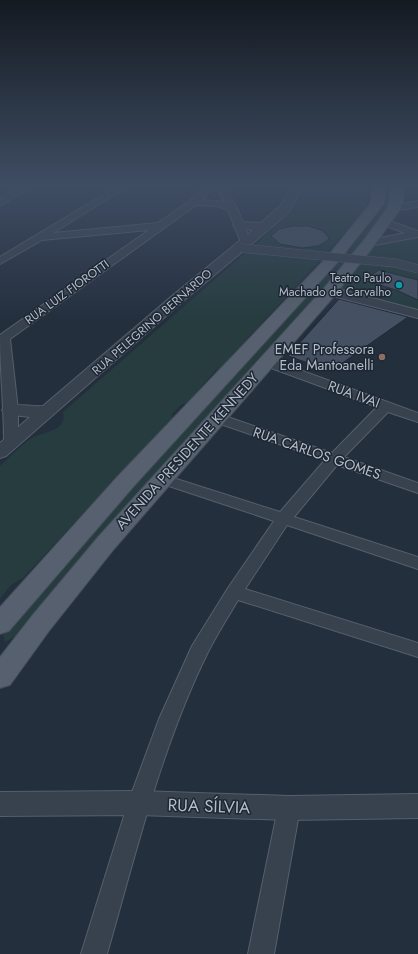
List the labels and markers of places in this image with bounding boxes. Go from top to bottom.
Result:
place label: Teatro Paulo Machado de Carvalho [279,269,391,301]
marker: Teatro Paulo Machado de Carvalho [394,280,404,290]
place label: EMEF Professora Eda Mantoanelli [275,339,374,375]
marker: EMEF Professora Eda Mantoanelli [377,352,387,362]

